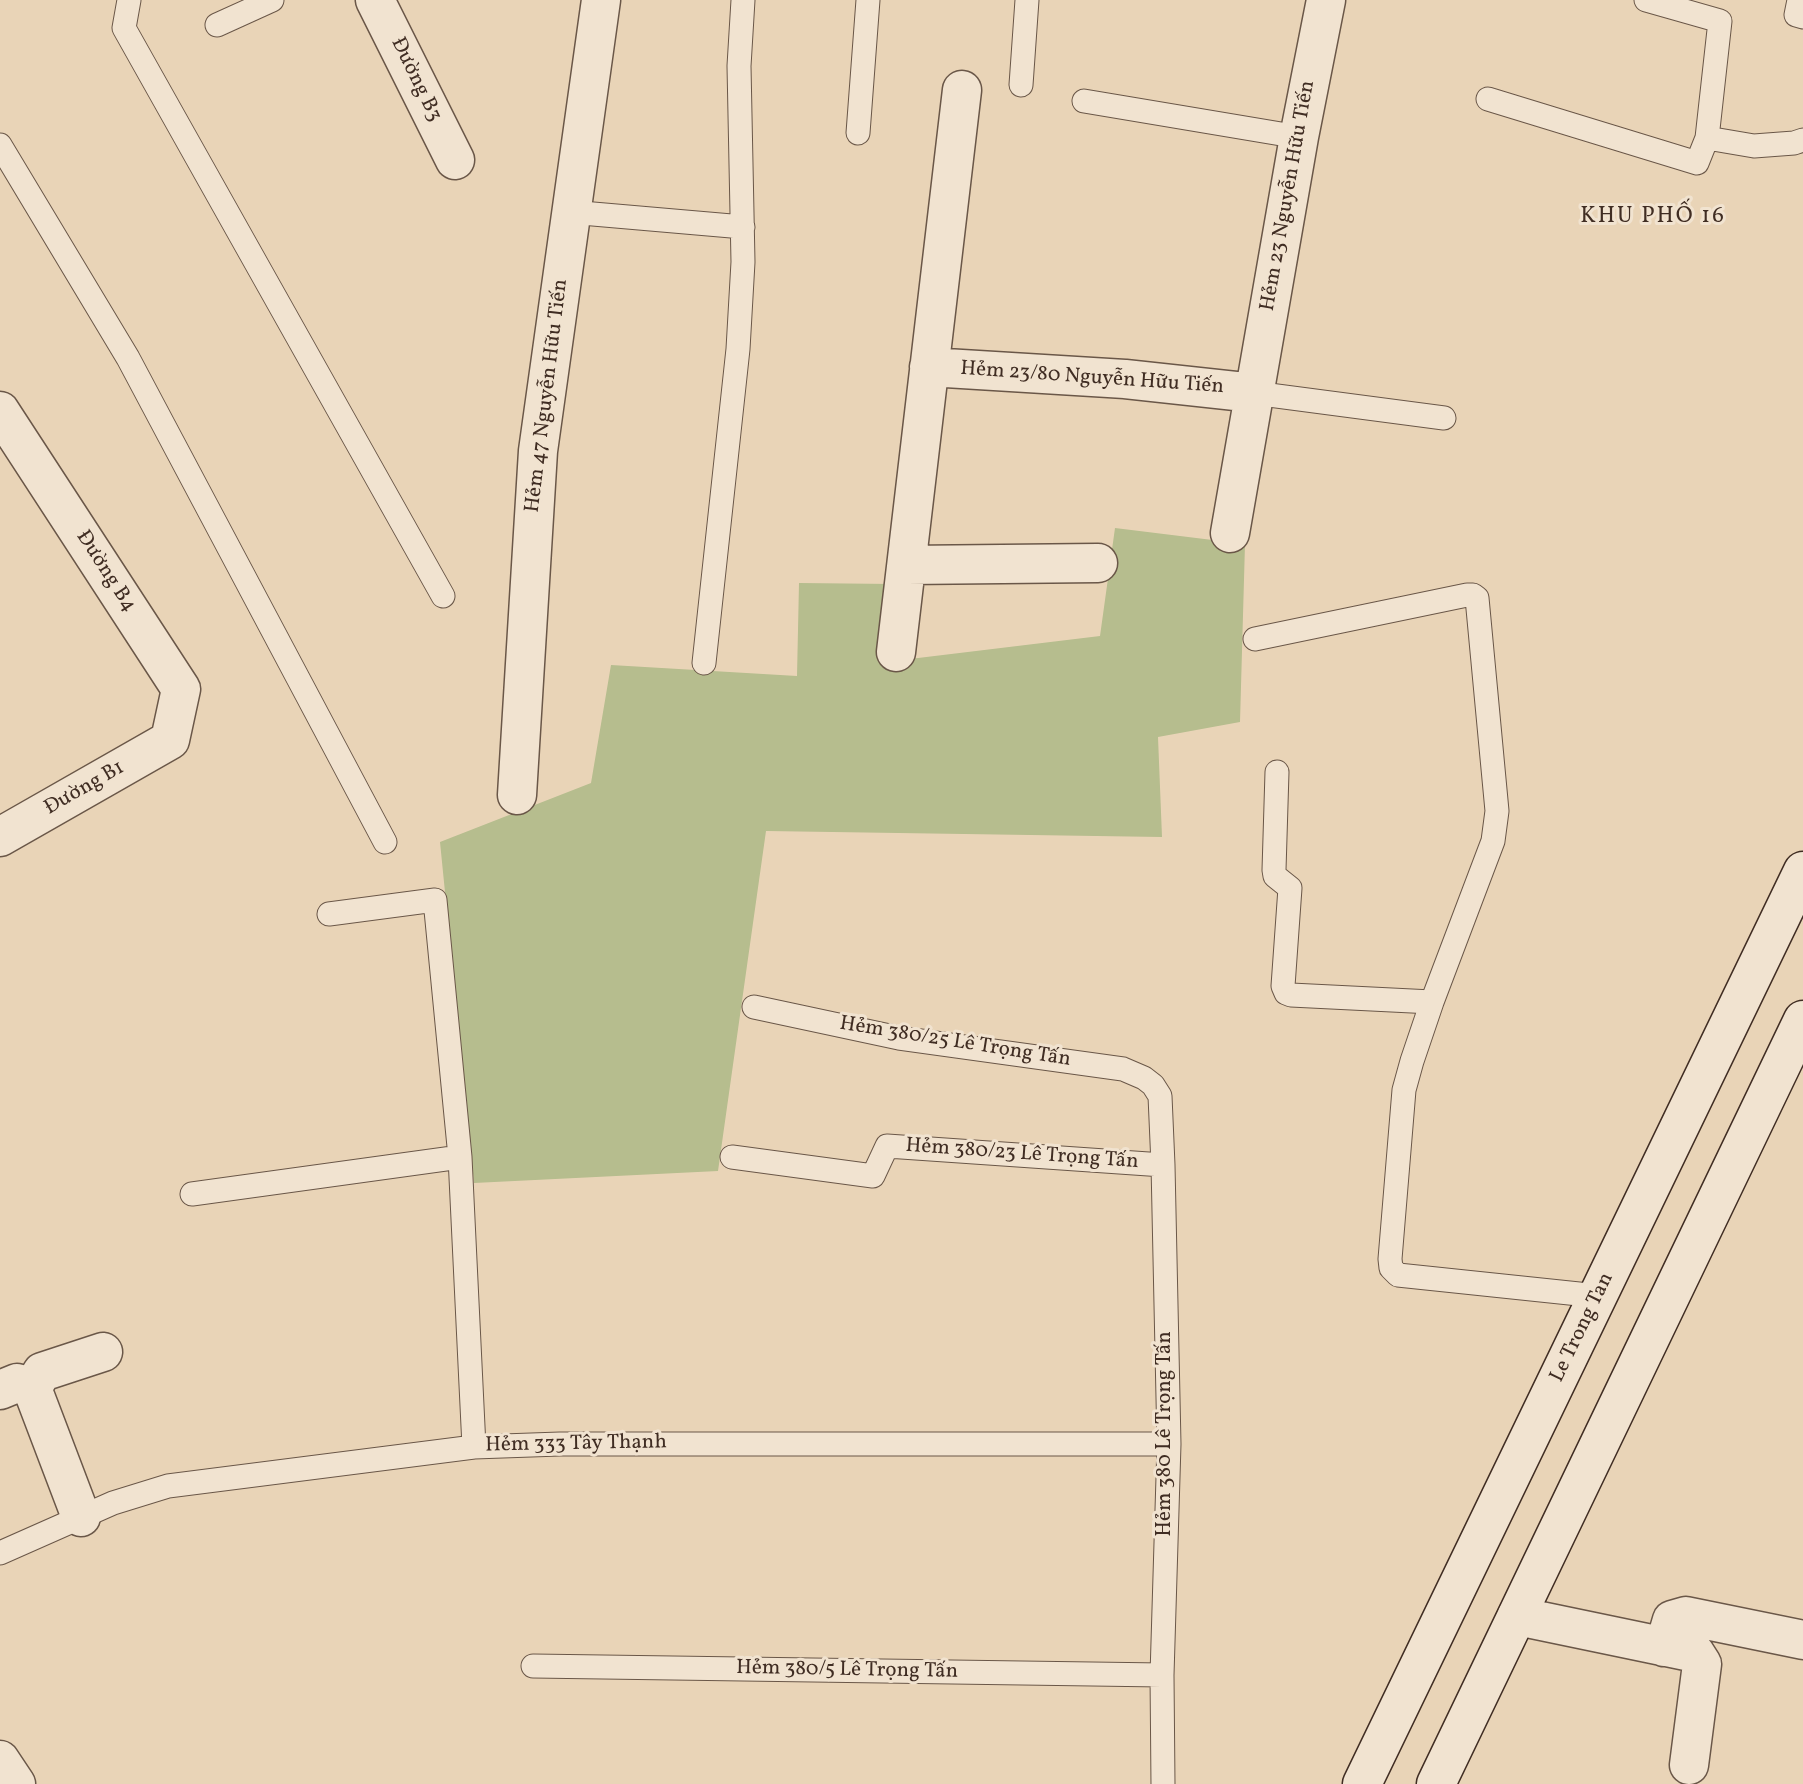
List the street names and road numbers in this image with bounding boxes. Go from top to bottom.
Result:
street label: Đường B3 [384,34,446,126]
street label: Hẻm 23 Nguyễn Hữu Tiến [1256,79,1322,313]
street label: Hẻm 47 Nguyễn Hữu Tiến [521,278,575,514]
street label: Hẻm 23/80 Nguyễn Hữu Tiến [959,357,1225,401]
street label: Đường B4 [69,526,141,618]
street label: Đường B1 [41,756,129,822]
street label: Hẻm 380/25 Lê Trọng Tấn [838,1012,1072,1074]
street label: Hẻm 380/23 Lê Trọng Tấn [905,1134,1139,1176]
street label: Le Trong Tan [1546,1269,1620,1387]
street label: Hẻm 380 Lê Trọng Tấn [1153,1331,1179,1537]
street label: Hẻm 333 Tây Thạnh [485,1431,667,1459]
street label: Hẻm 380/5 Lê Trọng Tấn [736,1656,958,1686]

